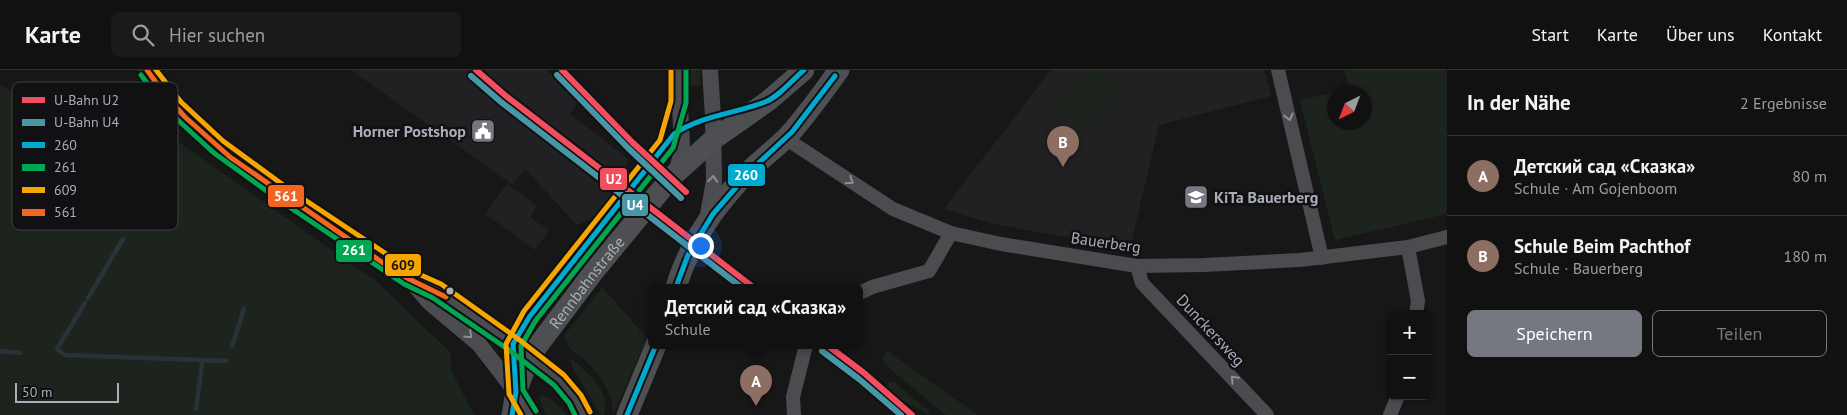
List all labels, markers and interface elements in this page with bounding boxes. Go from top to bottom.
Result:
search box [111,12,461,57]
text: Karte [25,19,81,50]
icon: search [129,21,157,49]
text: Hier suchen [169,23,265,47]
text: Start [1531,23,1569,46]
text: Karte [1597,23,1638,46]
text: Über uns [1666,23,1735,46]
text: Kontakt [1763,23,1822,46]
legend [12,82,178,230]
north arrow [1327,85,1372,130]
text: In der Nähe [1467,89,1571,116]
text: U-Bahn U2 [54,91,119,109]
text: 2 Ergebnisse [1740,93,1827,113]
text: U-Bahn U4 [54,113,119,131]
one-way arrow [1283,113,1294,122]
public building icon: Horner Postshop [470,118,496,144]
place label: Horner Postshop [353,121,466,141]
pin: B [1047,126,1079,167]
text: 260 [54,136,77,154]
text: Детский сад «Сказка» [1514,154,1695,178]
text: 261 [54,158,77,176]
line badge: 260 [727,163,766,187]
text: 260 [734,166,758,184]
text: A [1478,166,1488,186]
text: 80 m [1792,166,1827,186]
line badge: U2 [599,167,628,191]
text: U2 [606,170,622,188]
one-way arrow [707,175,718,183]
one-way arrow [844,175,854,184]
text: Schule · Am Gojenboom [1514,178,1677,198]
text: 609 [54,181,77,199]
line badge: 561 [267,184,305,208]
school or university icon: KiTa Bauerberg [1183,184,1209,210]
text: 561 [274,187,298,205]
place label: KiTa Bauerberg [1214,187,1318,207]
line badge: U4 [621,193,649,217]
text: U4 [627,196,643,214]
text: 561 [54,203,77,221]
street label: Bauerberg [1070,227,1142,257]
street label: Rennbahnstraße [544,232,629,332]
your location [688,233,714,259]
text: Schule Beim Pachthof [1514,234,1690,258]
line badge: 261 [335,239,373,263]
text: 261 [342,241,366,259]
text: B [1478,246,1488,266]
text: 180 m [1784,246,1827,266]
line badge: 609 [384,253,422,277]
text: 609 [391,256,415,274]
text: Schule · Bauerberg [1514,258,1643,278]
popup [648,284,863,349]
unlabelled marker [445,286,455,296]
street label: Dunckersweg [1173,290,1249,370]
text: Детский сад «Сказка» [665,295,846,319]
map controls [1387,310,1432,400]
button: + [1387,310,1432,355]
button: Speichern [1467,310,1642,357]
button: Teilen [1652,310,1827,357]
text: Schule [665,319,711,339]
one-way arrow [464,329,473,338]
button: − [1387,355,1432,400]
pin: A [740,365,772,406]
one-way arrow [1230,376,1239,385]
scale bar [15,380,119,403]
text: 50 m [22,383,52,401]

